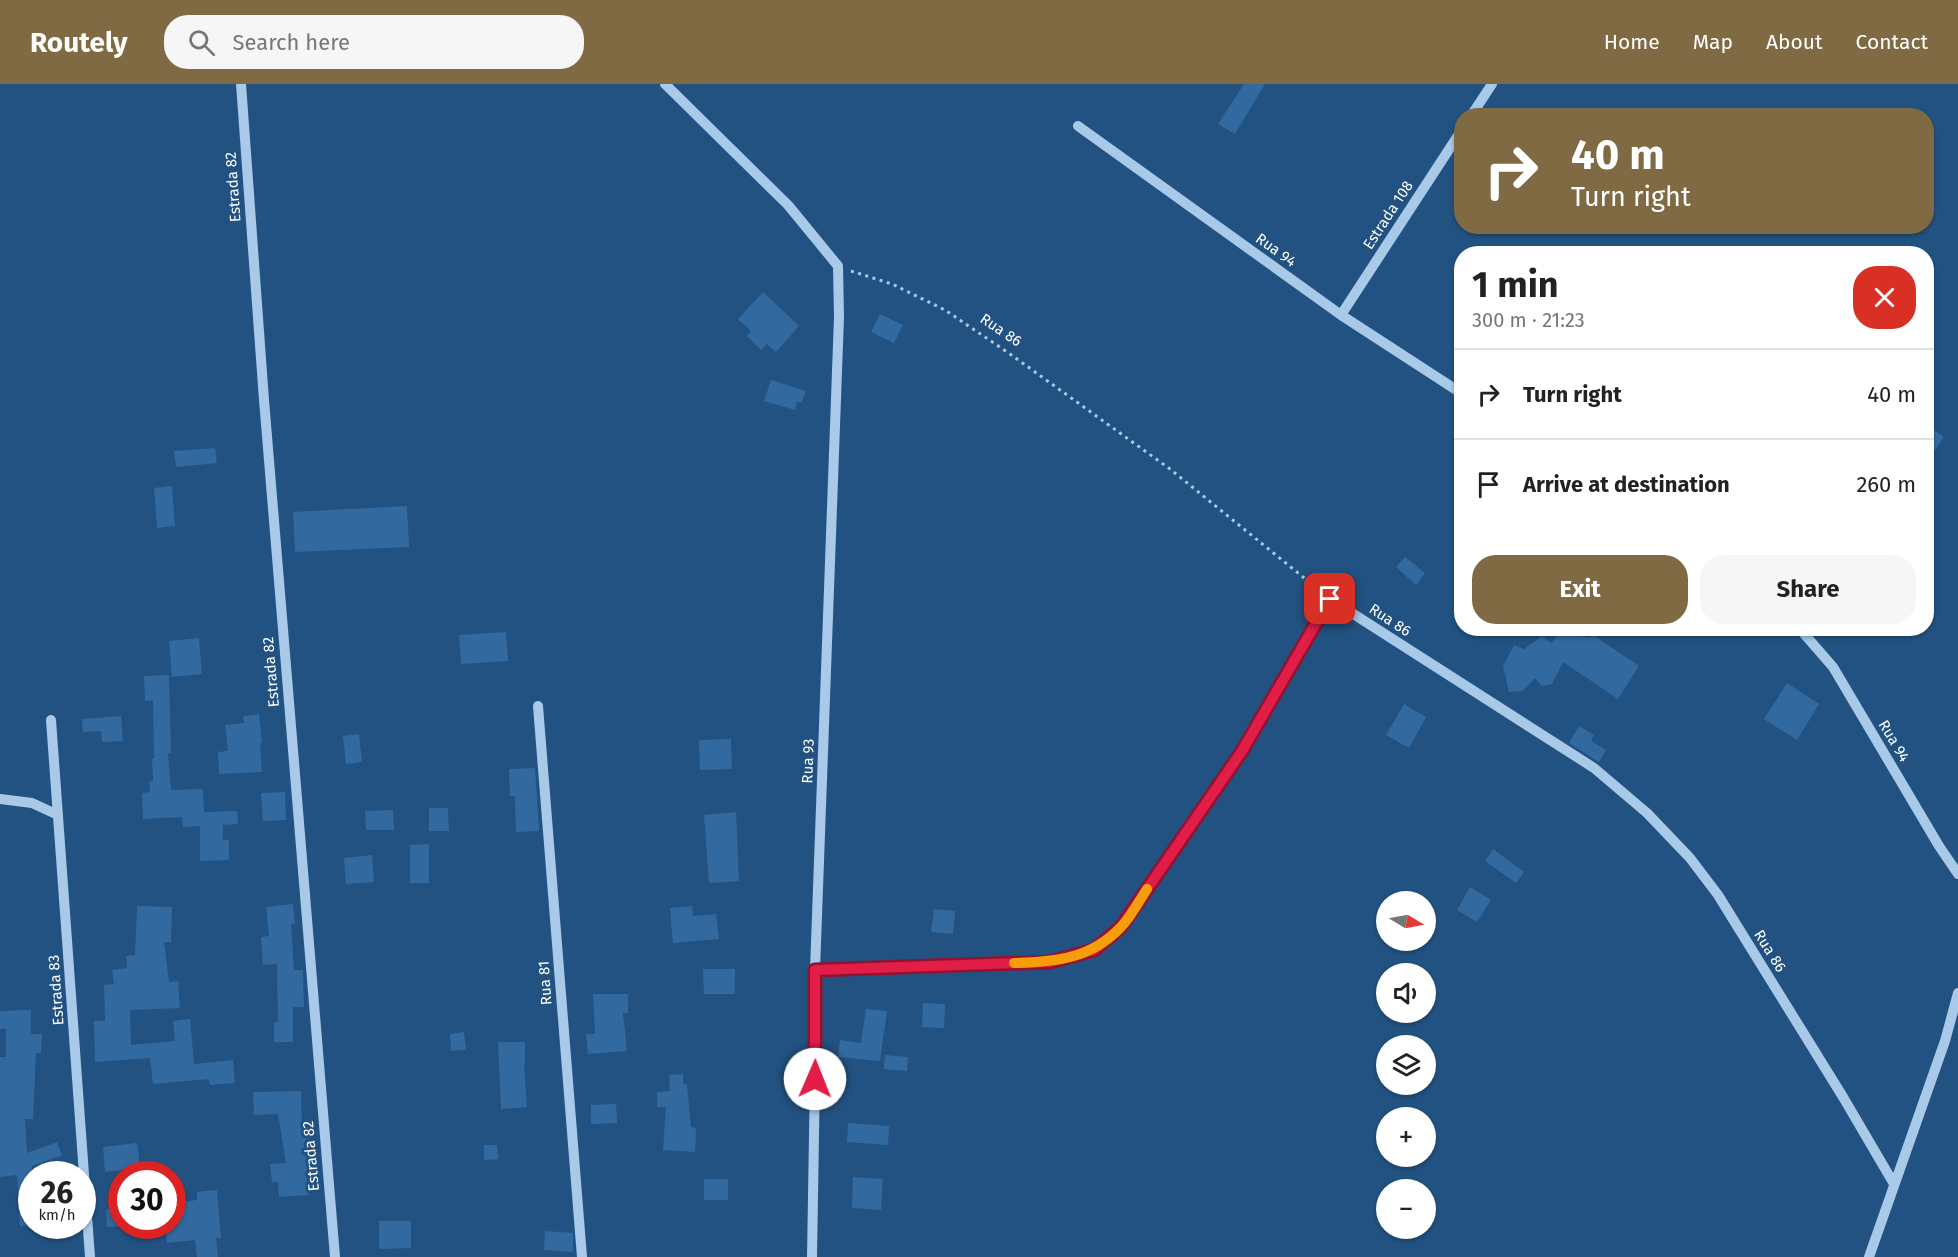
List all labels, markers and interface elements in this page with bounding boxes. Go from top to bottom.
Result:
search box [164,15,584,69]
text: Routely [30,26,128,59]
icon: search [185,26,218,59]
text: Search here [233,29,350,56]
text: Home [1604,29,1660,55]
text: Map [1693,29,1733,55]
text: About [1766,29,1823,55]
text: Contact [1856,29,1928,55]
text: 40 m [1571,130,1665,180]
icon: right [1472,132,1550,210]
street label: Estrada 82 [222,151,244,223]
street label: Estrada 108 [1359,177,1417,253]
text: Turn right [1571,181,1691,213]
street label: Rua 94 [1252,229,1300,271]
text: 1 min [1472,263,1559,307]
button: close [1853,266,1916,329]
text: 300 m · 21:23 [1472,308,1585,332]
street label: Rua 86 [977,310,1025,350]
icon: right [1472,378,1505,411]
text: Turn right [1523,381,1622,408]
text: 40 m [1867,381,1916,408]
icon: arrive [1472,468,1505,501]
text: Arrive at destination [1523,471,1730,498]
text: 260 m [1856,471,1916,498]
button: Exit [1472,555,1688,624]
button: Share [1700,555,1916,624]
pin [1304,573,1355,624]
icon: arrive [1313,582,1346,615]
street label: Rua 86 [1366,600,1414,640]
street label: Estrada 82 [259,636,283,708]
street label: Rua 94 [1875,717,1913,765]
street label: Rua 93 [798,738,818,784]
north arrow [1376,891,1436,951]
map controls [1376,891,1436,1239]
street label: Rua 86 [1750,927,1790,975]
street label: Estrada 83 [45,954,67,1026]
street label: Rua 81 [534,960,556,1006]
button: sound [1376,963,1436,1023]
button: layers [1376,1035,1436,1095]
position arrow [783,1047,847,1111]
button: + [1376,1107,1436,1167]
street label: Estrada 82 [299,1120,323,1192]
speed limit sign: 30 [108,1161,186,1239]
text: 26 [41,1175,73,1211]
button: − [1376,1179,1436,1239]
text: km/h [38,1206,76,1224]

